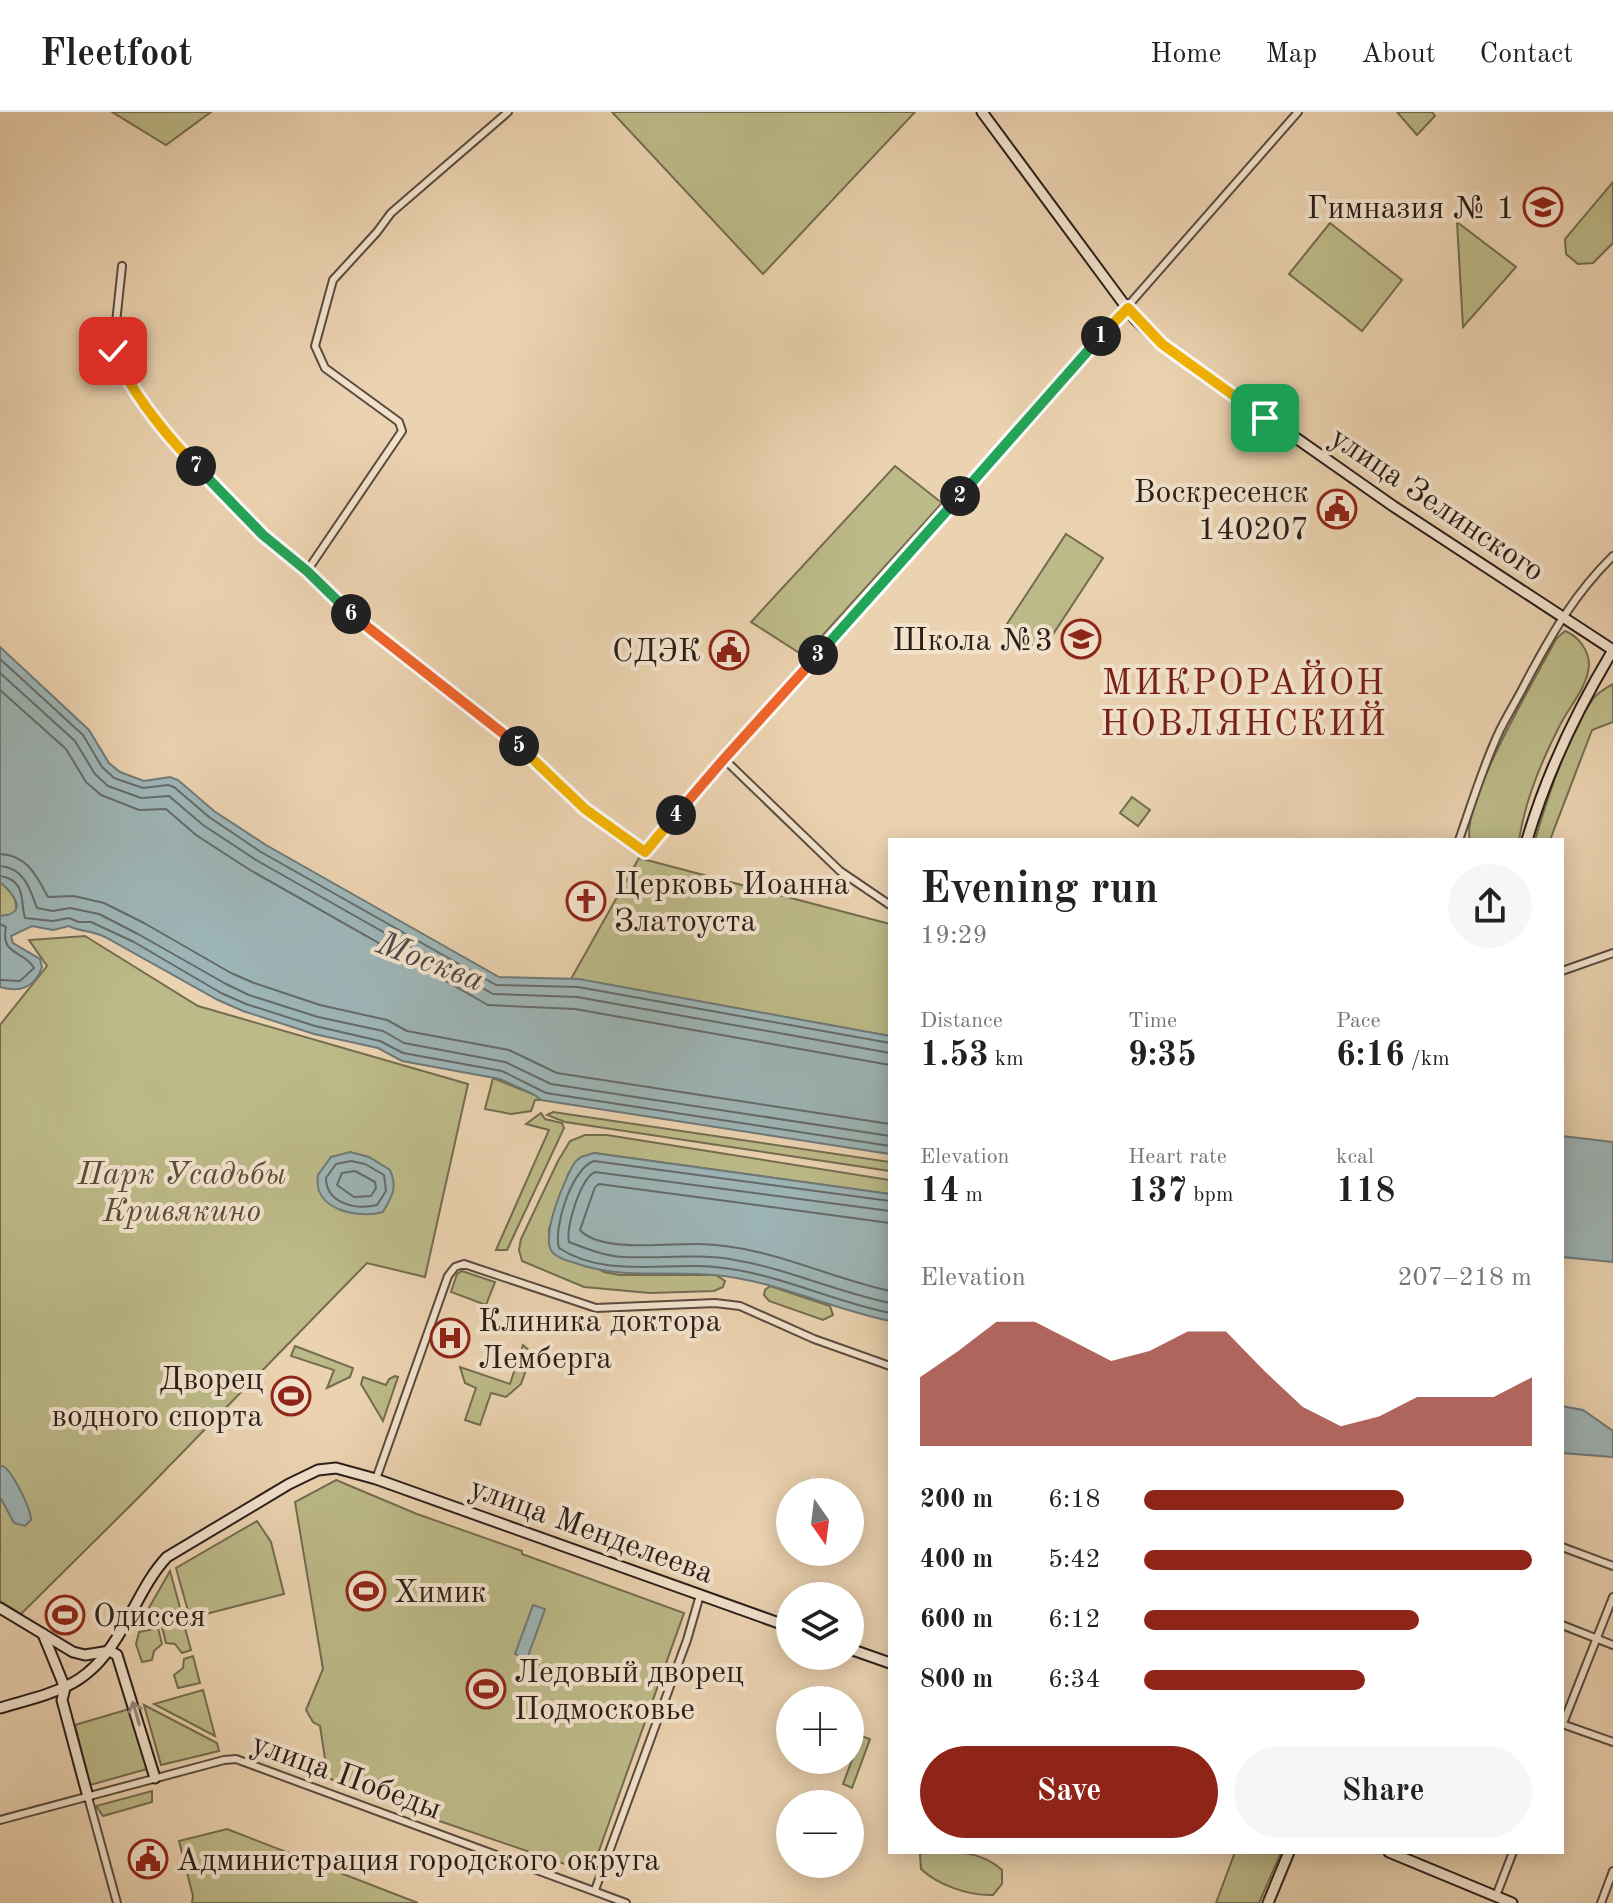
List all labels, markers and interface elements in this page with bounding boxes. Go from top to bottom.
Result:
text: Fleetfoot [40,36,192,74]
text: Home [1150,41,1221,69]
text: Map [1265,41,1317,69]
text: About [1361,41,1436,69]
text: Contact [1480,41,1573,69]
school or university icon: Гимназия № 1 [1522,186,1564,228]
place label: Гимназия № 1 [1307,194,1515,226]
pin: 1 [1081,316,1121,356]
pin [79,317,147,385]
text: 1 [1095,325,1107,347]
icon: check [91,329,135,373]
pin [1231,384,1299,452]
icon: arrive [1243,396,1287,440]
street label: улица Зелинского [1324,422,1549,589]
pin: 7 [176,446,216,486]
text: 7 [190,455,202,477]
pin: 2 [940,476,980,516]
place label: Воскресенск 140207 [1134,478,1309,547]
text: 2 [954,485,966,507]
public building icon: Воскресенск 140207 [1316,488,1358,530]
pin: 6 [331,594,371,634]
text: 6 [345,603,357,625]
school or university icon: Школа №3 [1060,618,1102,660]
place label: Школа №3 [892,626,1053,658]
public building icon: СДЭК [708,629,750,671]
pin: 3 [798,635,838,675]
place label: СДЭК [612,637,701,669]
text: 3 [812,644,824,666]
district label: МИКРОРАЙОН НОВЛЯНСКИЙ [1100,659,1388,744]
pin: 5 [499,726,539,766]
text: 5 [513,735,525,757]
pin: 4 [656,795,696,835]
text: 4 [670,804,682,826]
button: share [1448,864,1532,948]
text: Evening run [920,868,1158,912]
place label: Церковь Иоанна Златоуста [614,870,849,939]
church icon: Церковь Иоанна Златоуста [565,880,607,922]
text: 19:29 [920,923,988,949]
water label: Москва [371,927,488,999]
text: Distance [920,1010,1003,1032]
text: Time [1128,1010,1177,1032]
text: Pace [1336,1010,1381,1032]
text: 1.53 [920,1039,989,1073]
text: 9:35 [1128,1039,1197,1073]
text: 6:16 [1336,1039,1405,1073]
text: km [989,1048,1024,1070]
text: /km [1405,1048,1450,1070]
text: Elevation [920,1146,1010,1168]
text: Heart rate [1128,1146,1227,1168]
text: kcal [1336,1146,1374,1168]
park label: Парк Усадьбы Кривякино [77,1160,287,1229]
text: 14 [920,1175,959,1209]
text: 137 [1128,1175,1187,1209]
text: 118 [1336,1175,1395,1209]
text: m [959,1184,983,1206]
text: bpm [1187,1184,1233,1206]
text: Elevation [920,1265,1026,1291]
text: 207–218 m [1397,1265,1532,1291]
place label: Клиника доктора Лемберга [478,1307,721,1376]
hospital icon: Клиника доктора Лемберга [429,1317,471,1359]
place label: Дворец водного спорта [52,1365,263,1434]
sports icon: Дворец водного спорта [270,1375,312,1417]
street label: улица Менделеева [465,1473,717,1591]
north arrow [776,1478,864,1566]
map controls [776,1478,864,1878]
text: 200 m [920,1487,993,1513]
text: 6:18 [1048,1487,1101,1513]
text: 400 m [920,1547,993,1573]
text: 5:42 [1048,1547,1101,1573]
sports icon: Химик [345,1570,387,1612]
place label: Химик [394,1578,487,1610]
button: layers [776,1582,864,1670]
sports icon: Одиссея [44,1594,86,1636]
place label: Одиссея [93,1602,206,1634]
text: 600 m [920,1607,993,1633]
text: 6:12 [1048,1607,1101,1633]
place label: Ледовый дворец Подмосковье [514,1658,744,1727]
text: 800 m [920,1667,993,1693]
text: 6:34 [1048,1667,1101,1693]
sports icon: Ледовый дворец Подмосковье [465,1668,507,1710]
button: + [776,1686,864,1774]
one-way arrow [128,1700,143,1726]
street label: улица Победы [247,1729,445,1827]
button: Save [920,1746,1218,1838]
button: Share [1234,1746,1532,1838]
button: − [776,1790,864,1878]
public building icon: Администрация городского округа [127,1838,169,1880]
place label: Администрация городского округа [176,1846,660,1878]

